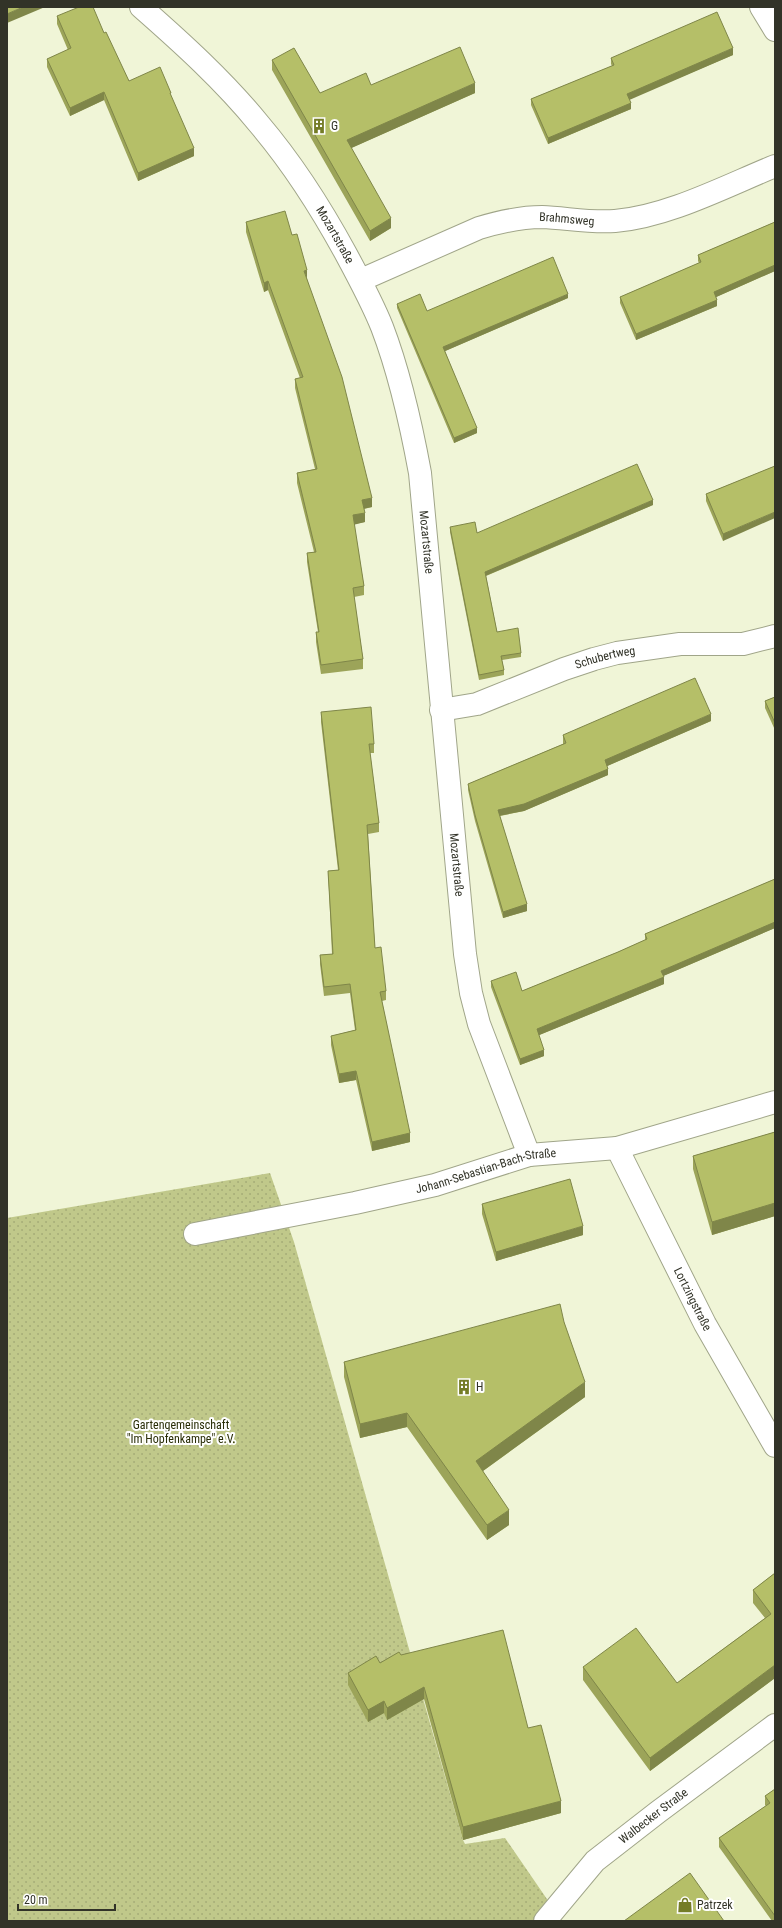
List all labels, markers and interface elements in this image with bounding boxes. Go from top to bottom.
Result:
building icon: G [310,117,328,135]
place label: G [331,119,338,133]
street label: Mozartstraße [313,204,357,266]
street label: Brahmsweg [539,210,595,228]
street label: Mozartstraße [417,510,436,575]
street label: Schubertweg [573,643,636,672]
street label: Mozartstraße [447,832,467,897]
street label: Johann-Sebastian-Bach-Straße [414,1146,557,1196]
street label: Lortzingstraße [671,1265,715,1334]
building icon: H [455,1378,473,1396]
place label: H [476,1380,483,1394]
park label: Gartengemeinschaft "Im Hopfenkampe" e.V. [127,1418,235,1446]
street label: Walbecker Straße [616,1785,691,1847]
scale bar [18,1886,115,1912]
text: 20 m [24,1893,48,1907]
shop icon: Patrzek [676,1896,694,1914]
place label: Patrzek [697,1898,733,1912]

